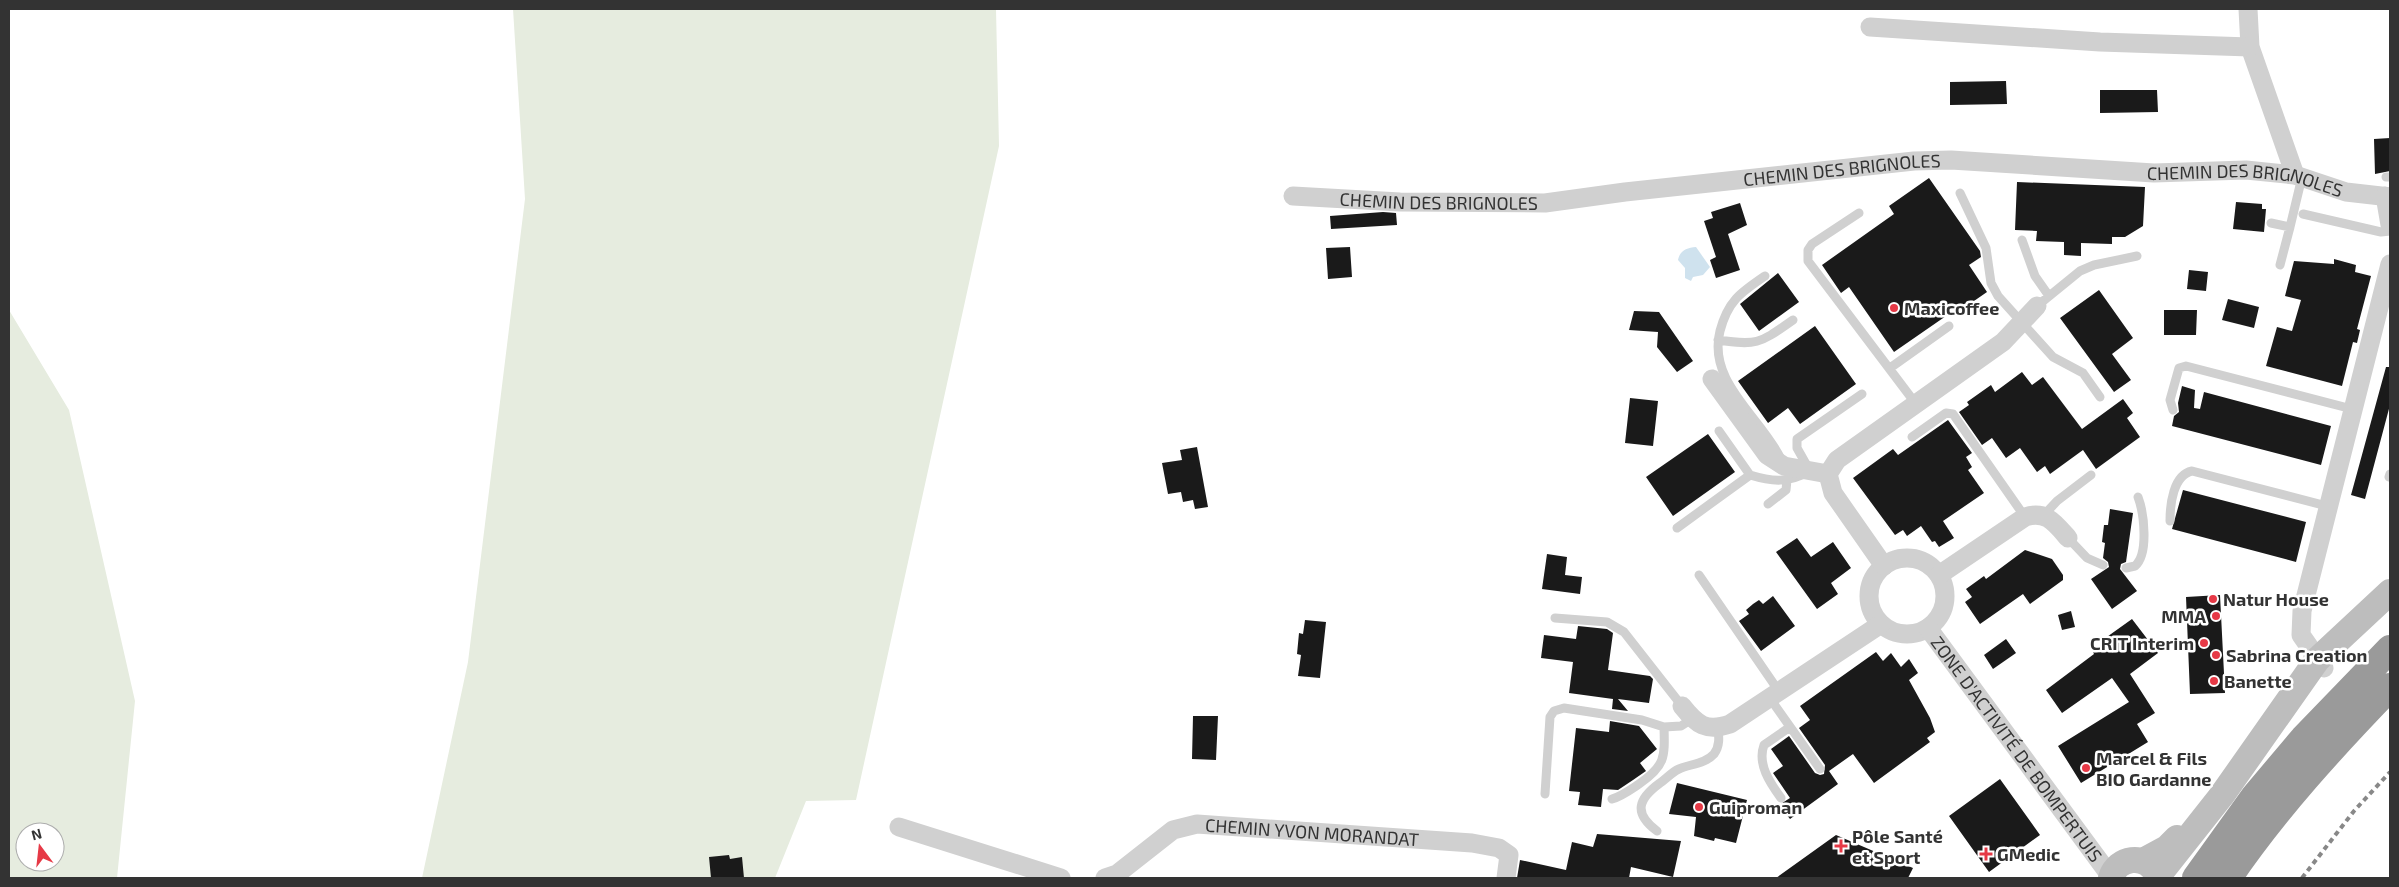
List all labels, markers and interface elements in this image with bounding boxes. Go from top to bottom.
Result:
street label: CHEMIN DES BRIGNOLES [1742,149,1941,190]
street label: CHEMIN DES BRIGNOLES [2146,159,2346,201]
street label: CHEMIN DES BRIGNOLES [1339,188,1538,214]
place label: Maxicoffee [1904,297,1999,319]
marker: Maxicoffee [1888,302,1900,314]
place label: Natur House [2223,588,2329,610]
marker: Natur House [2207,593,2219,605]
place label: MMA [2161,605,2206,627]
marker: MMA [2210,610,2222,622]
street label: ZONE D'ACTIVITÉ DE BOMPERTUIS [1927,632,2107,866]
place label: CRIT Interim [2090,632,2194,654]
marker: CRIT Interim [2198,637,2210,649]
place label: Sabrina Creation [2226,644,2367,666]
marker: Sabrina Creation [2210,649,2222,661]
place label: Banette [2224,670,2292,692]
marker: Banette [2208,675,2220,687]
place label: Marcel & Fils BIO Gardanne [2096,747,2211,790]
marker: Marcel & Fils BIO Gardanne [2080,762,2092,774]
place label: Guiproman [1709,796,1802,818]
marker: Guiproman [1693,801,1705,813]
street label: CHEMIN YVON MORANDAT [1204,814,1420,850]
north arrow [15,822,65,872]
text: N [29,824,44,843]
place label: Pôle Santé et Sport [1852,825,1943,868]
marker: Pôle Santé et Sport [1834,839,1848,853]
place label: GMedic [1997,843,2060,865]
marker: GMedic [1979,847,1993,861]

